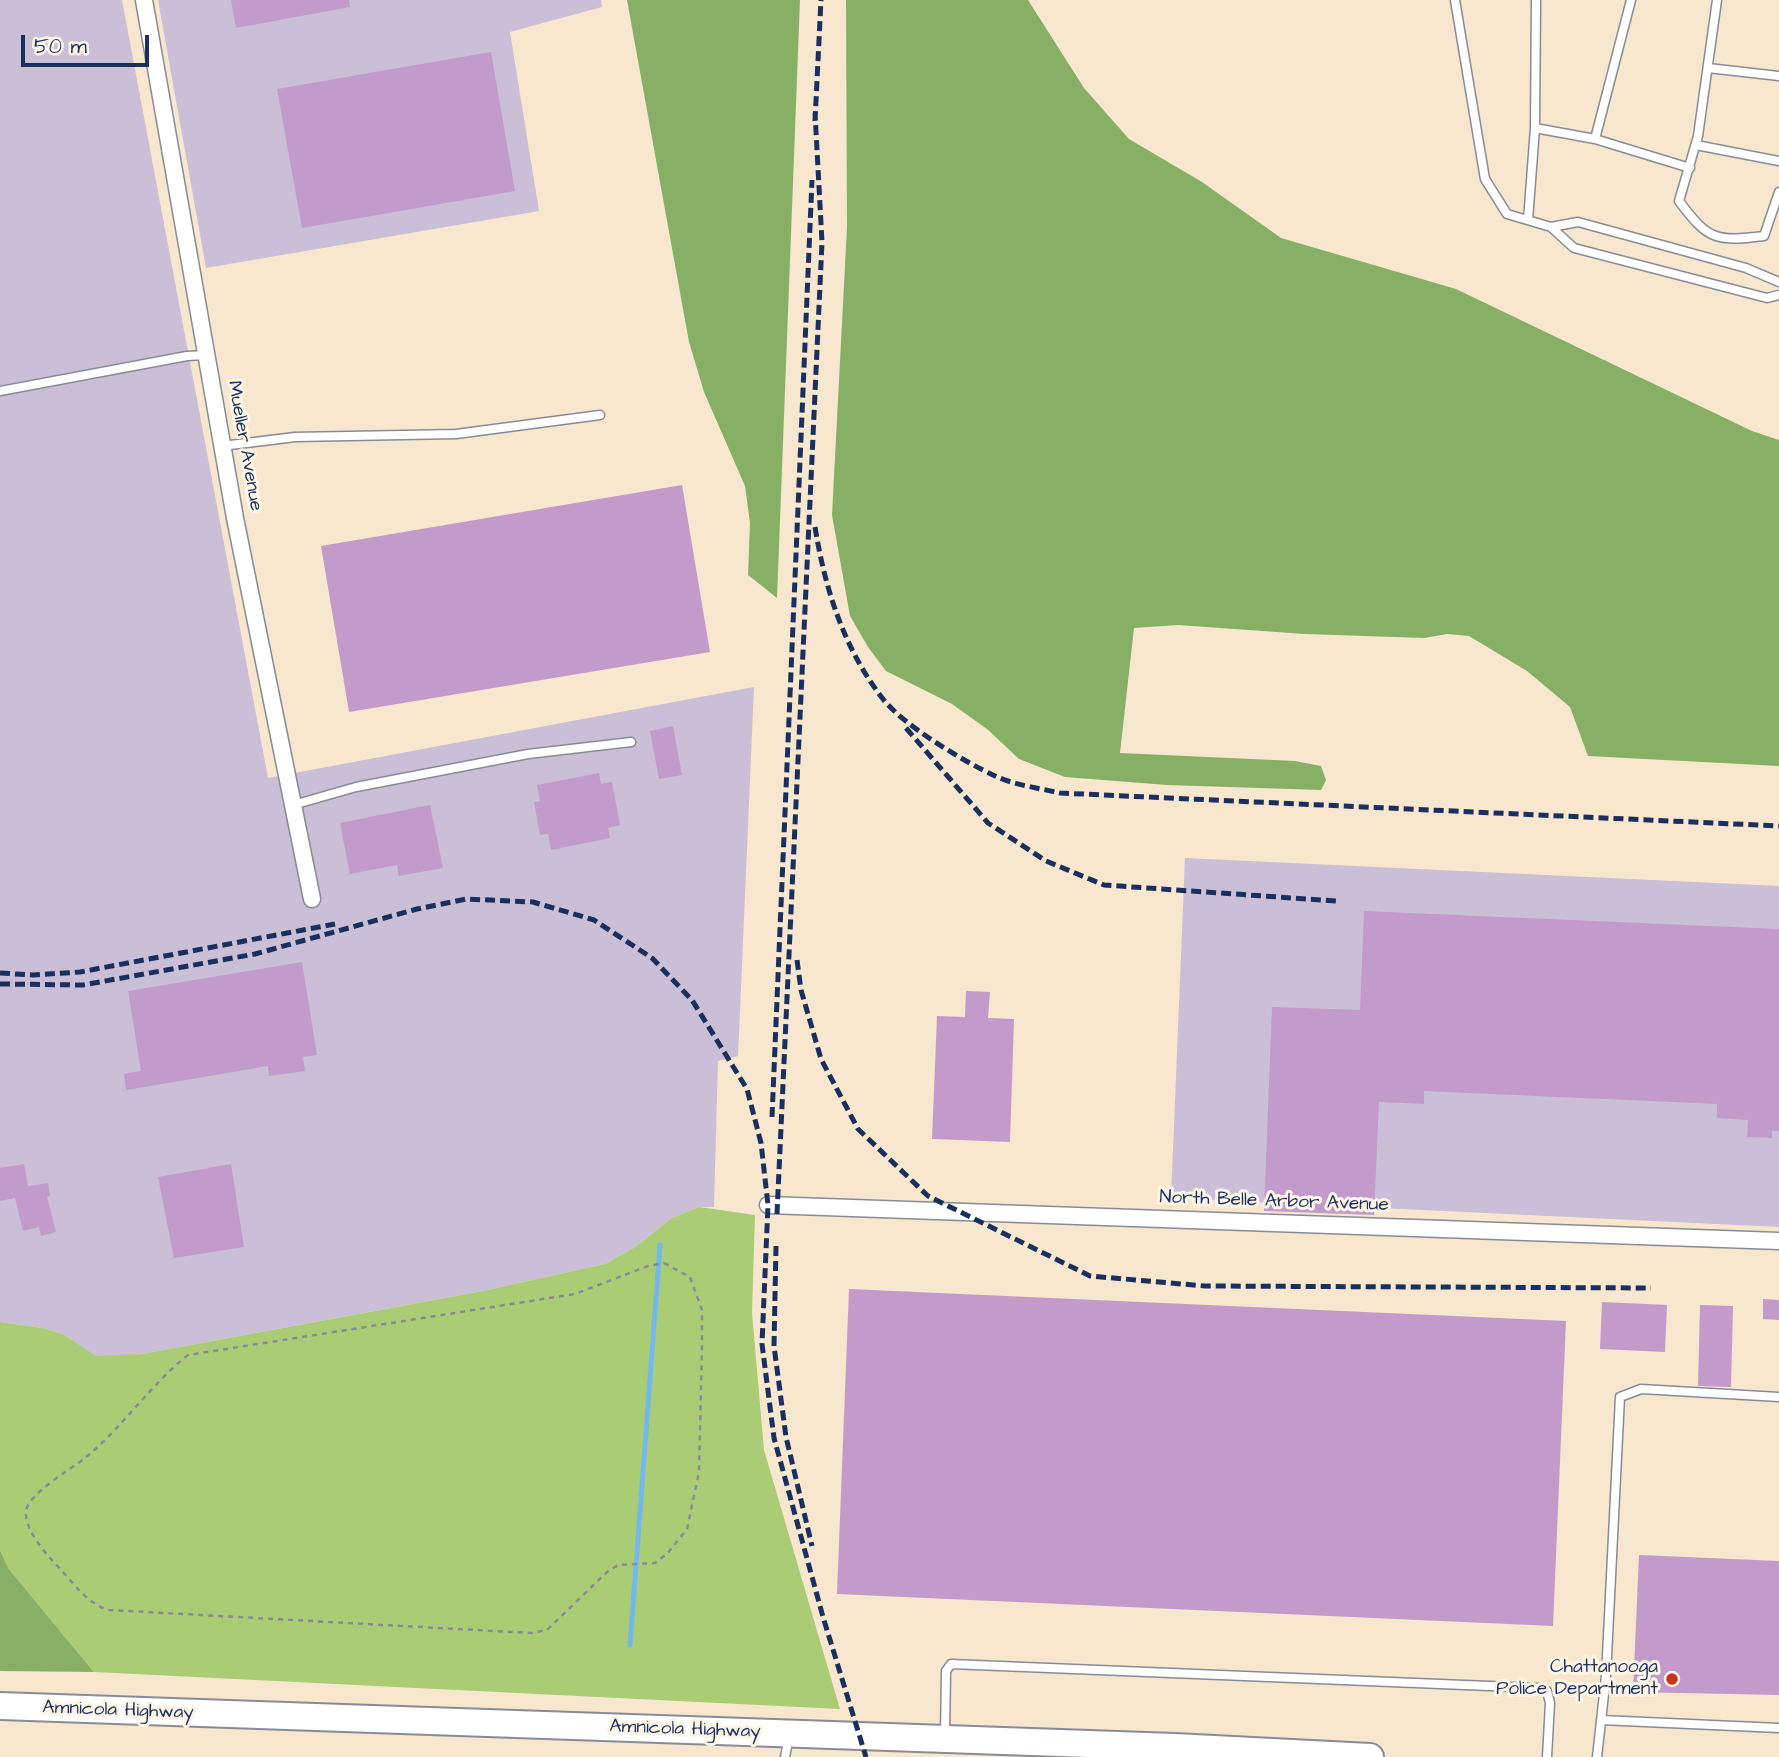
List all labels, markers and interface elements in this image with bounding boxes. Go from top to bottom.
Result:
scale bar [24,21,152,65]
text: 50 m [34,32,87,61]
street label: Mueller Avenue [221,379,267,513]
street label: North Belle Arbor Avenue [1159,1187,1389,1217]
place label: Chattanooga Police Department [1496,1657,1658,1701]
marker: Chattanooga Police Department [1664,1671,1680,1687]
street label: Amnicola Highway [42,1697,194,1725]
street label: Amnicola Highway [609,1716,761,1744]

